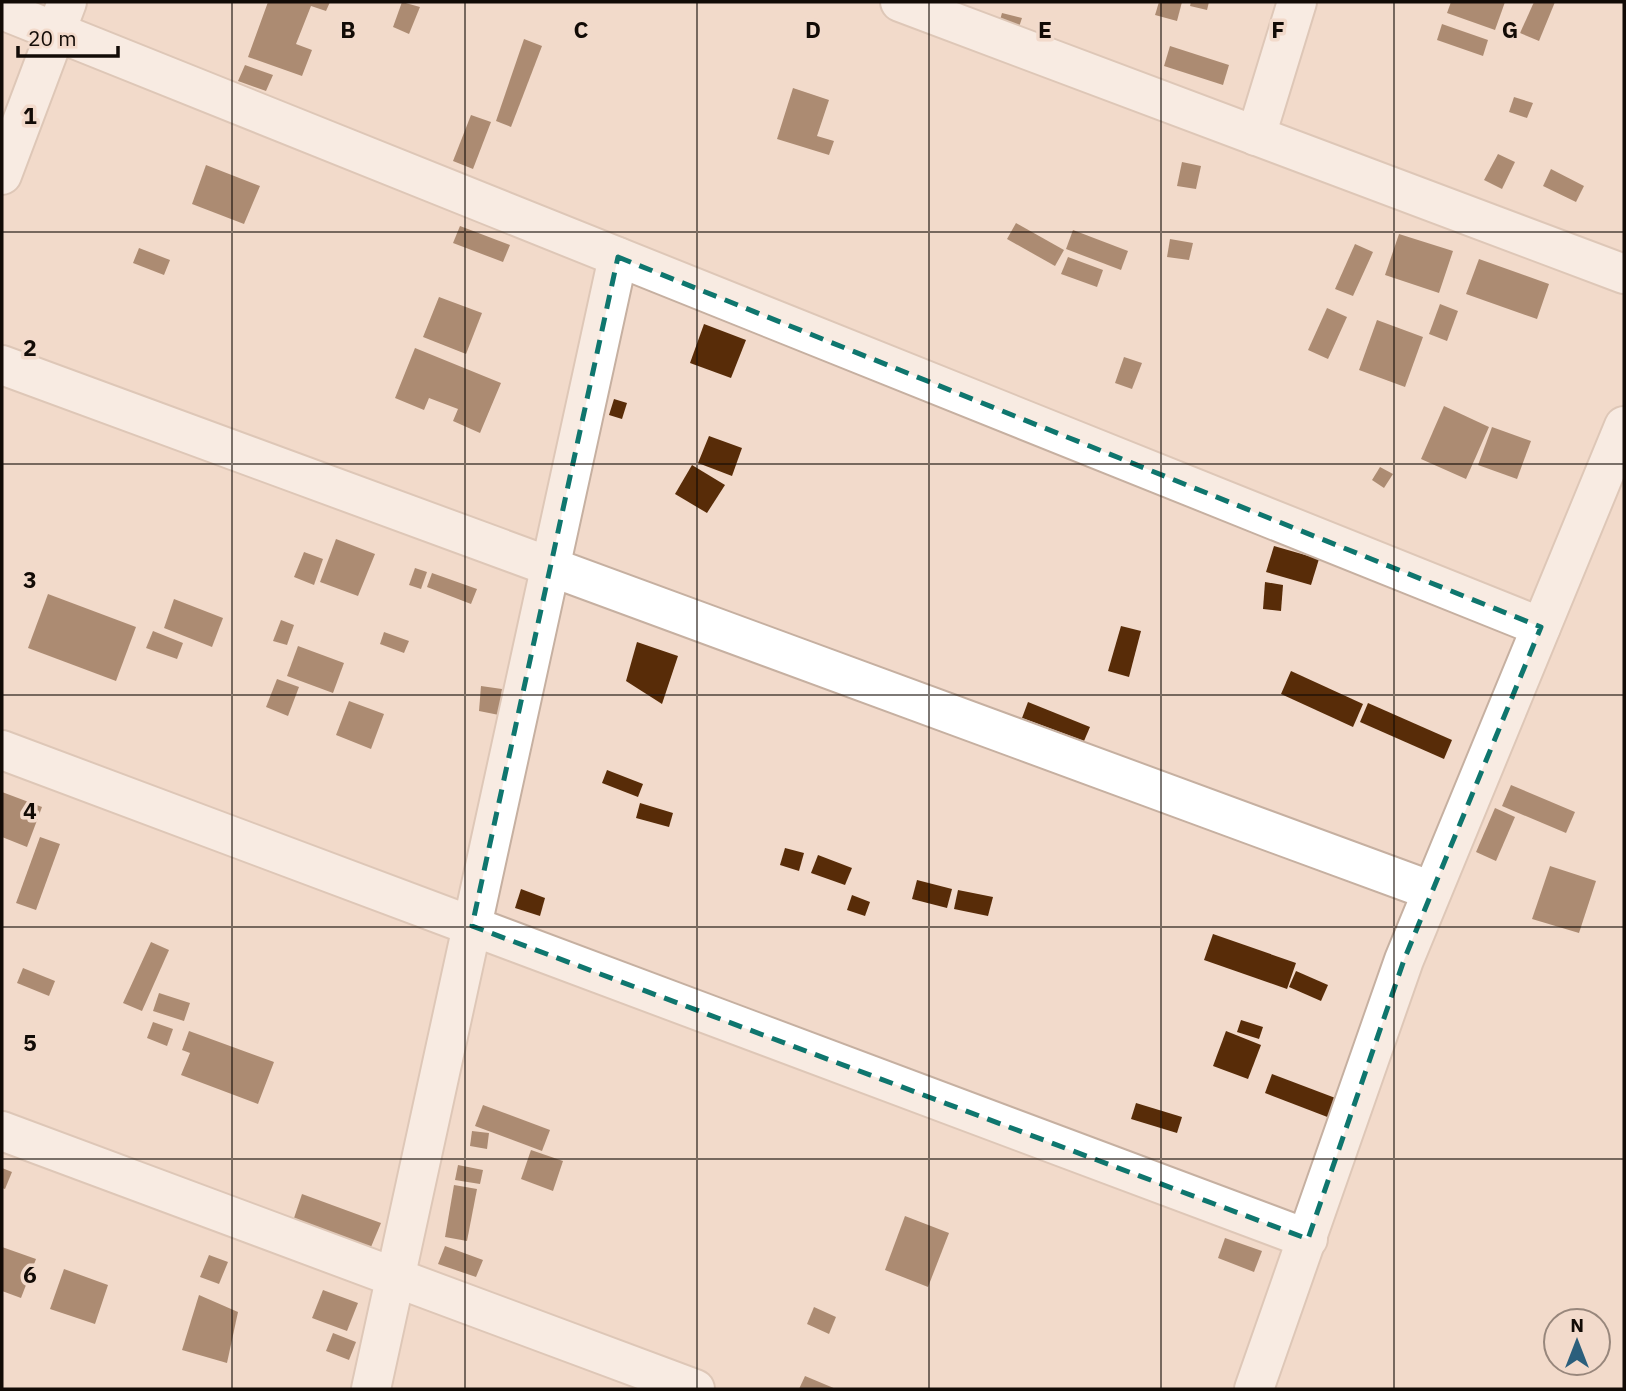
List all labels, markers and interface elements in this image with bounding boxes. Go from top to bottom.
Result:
scale bar [18,14,117,58]
text: B [340,14,356,44]
text: C [574,14,589,44]
text: D [805,14,821,44]
text: E [1038,14,1052,44]
text: F [1271,14,1285,44]
text: G [1502,14,1518,44]
text: 20 m [28,24,77,52]
text: 1 [23,100,37,130]
text: 2 [23,332,37,362]
text: 3 [23,564,37,594]
text: 4 [23,795,37,825]
text: 5 [23,1027,37,1057]
text: 6 [23,1259,37,1289]
north arrow [1542,1307,1612,1377]
text: N [1570,1313,1584,1337]

